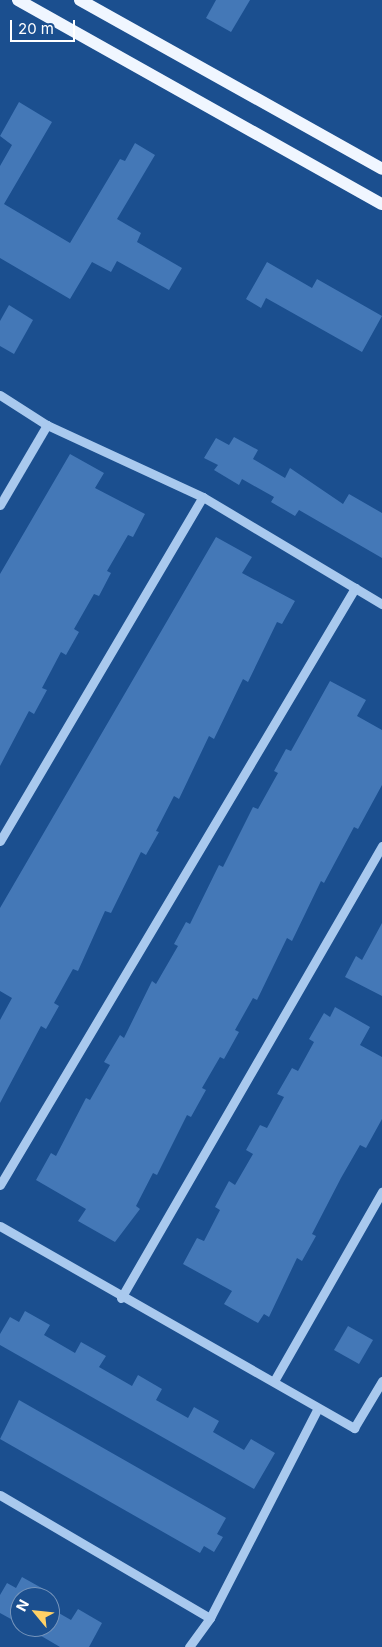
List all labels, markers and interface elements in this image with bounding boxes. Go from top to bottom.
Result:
scale bar [12,10,78,42]
text: 20 m [18,19,54,38]
north arrow [10,1587,60,1637]
text: N [12,1596,32,1614]

